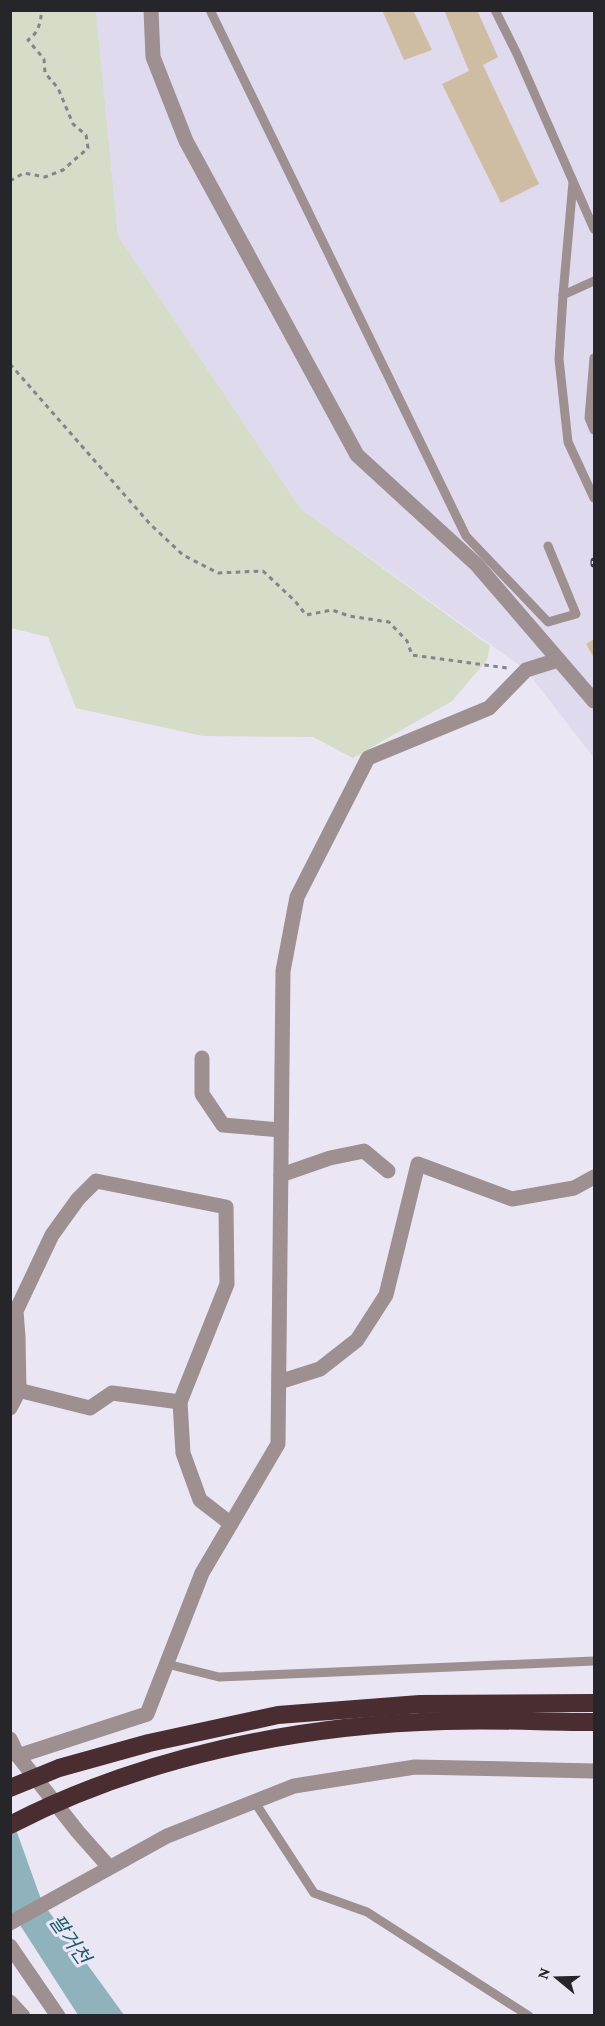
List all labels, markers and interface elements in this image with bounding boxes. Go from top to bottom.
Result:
water label: 팔거천 [45,1910,96,1970]
north arrow [527,1948,587,2008]
text: N [533,1965,553,1981]

